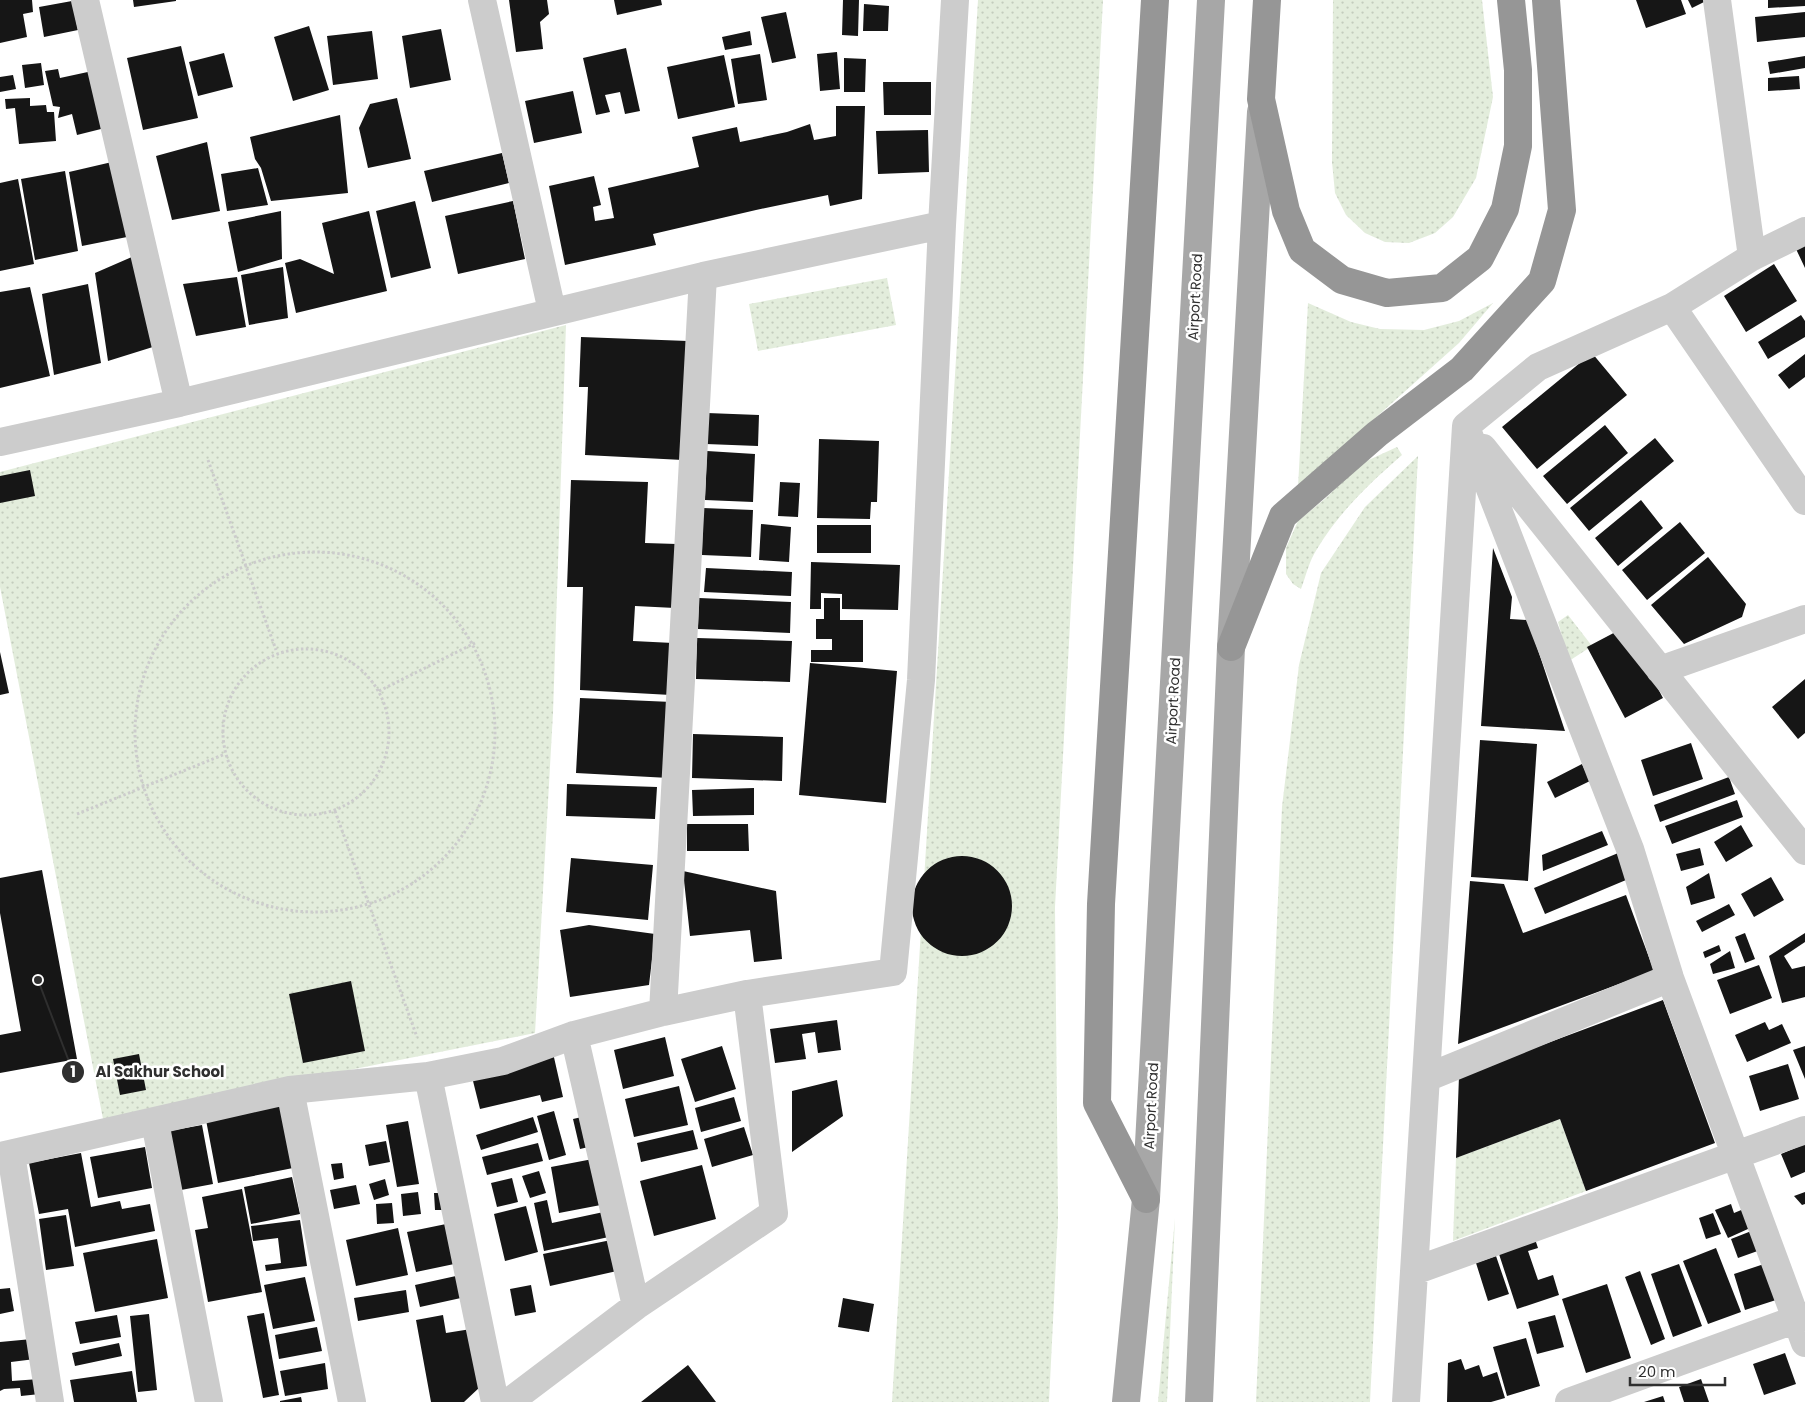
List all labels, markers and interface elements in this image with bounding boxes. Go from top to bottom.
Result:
street label: Airport Road [1183,253,1207,341]
street label: Airport Road [1161,657,1185,745]
callout: Al Sakhur School [61,1057,235,1087]
text: 1 [70,1061,76,1082]
text: Al Sakhur School [95,1061,225,1082]
street label: Airport Road [1139,1062,1163,1150]
scale bar [1630,1354,1725,1386]
text: 20 m [1638,1361,1676,1382]

